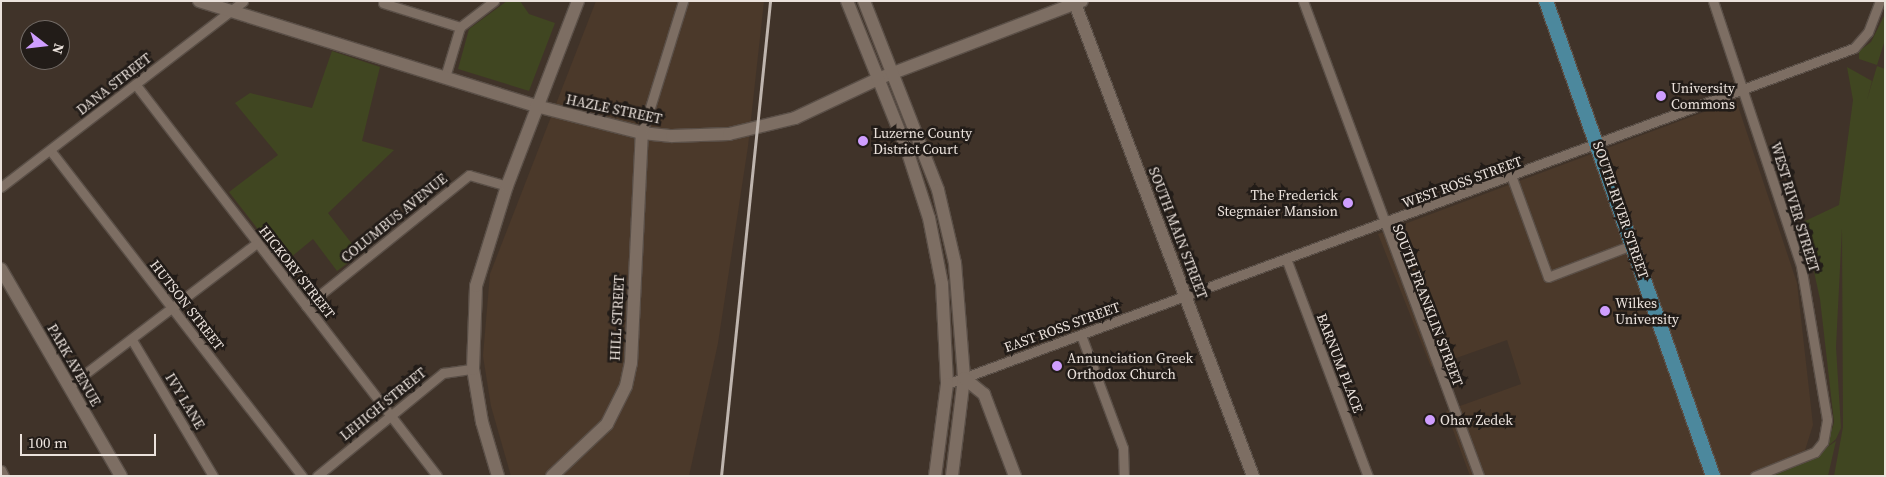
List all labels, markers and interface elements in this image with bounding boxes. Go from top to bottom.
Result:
north arrow [20,20,70,70]
text: N [47,41,69,57]
street label: DANA STREET [73,50,155,118]
place label: University Commons [1671,80,1735,112]
marker: University Commons [1655,90,1667,102]
street label: HAZLE STREET [564,91,664,127]
place label: Luzerne County District Court [873,125,972,158]
marker: Luzerne County District Court [857,135,869,147]
street label: SOUTH RIVER STREET [1590,139,1652,281]
street label: WEST RIVER STREET [1767,140,1823,274]
street label: WEST ROSS STREET [1400,152,1524,212]
street label: SOUTH MAIN STREET [1145,165,1211,301]
street label: COLUMBUS AVENUE [338,170,450,266]
place label: The Frederick Stegmaier Mansion [1217,187,1338,220]
marker: The Frederick Stegmaier Mansion [1342,197,1354,209]
street label: HICKORY STREET [255,222,339,322]
street label: SOUTH FRANKLIN STREET [1389,222,1467,388]
street label: HUTSON STREET [147,257,227,353]
street label: HILL STREET [606,275,628,361]
place label: Wilkes University [1615,295,1679,328]
street label: EAST ROSS STREET [1002,298,1122,356]
marker: Wilkes University [1599,305,1611,317]
street label: BARNUM PLACE [1313,311,1367,415]
street label: PARK AVENUE [44,321,104,409]
place label: Annunciation Greek Orthodox Church [1067,350,1193,382]
marker: Annunciation Greek Orthodox Church [1051,360,1063,372]
street label: LEHIGH STREET [337,364,429,444]
street label: IVY LANE [162,370,208,432]
place label: Ohav Zedek [1440,412,1513,428]
marker: Ohav Zedek [1424,414,1436,426]
scale bar [22,424,159,456]
text: 100 m [28,432,68,453]

